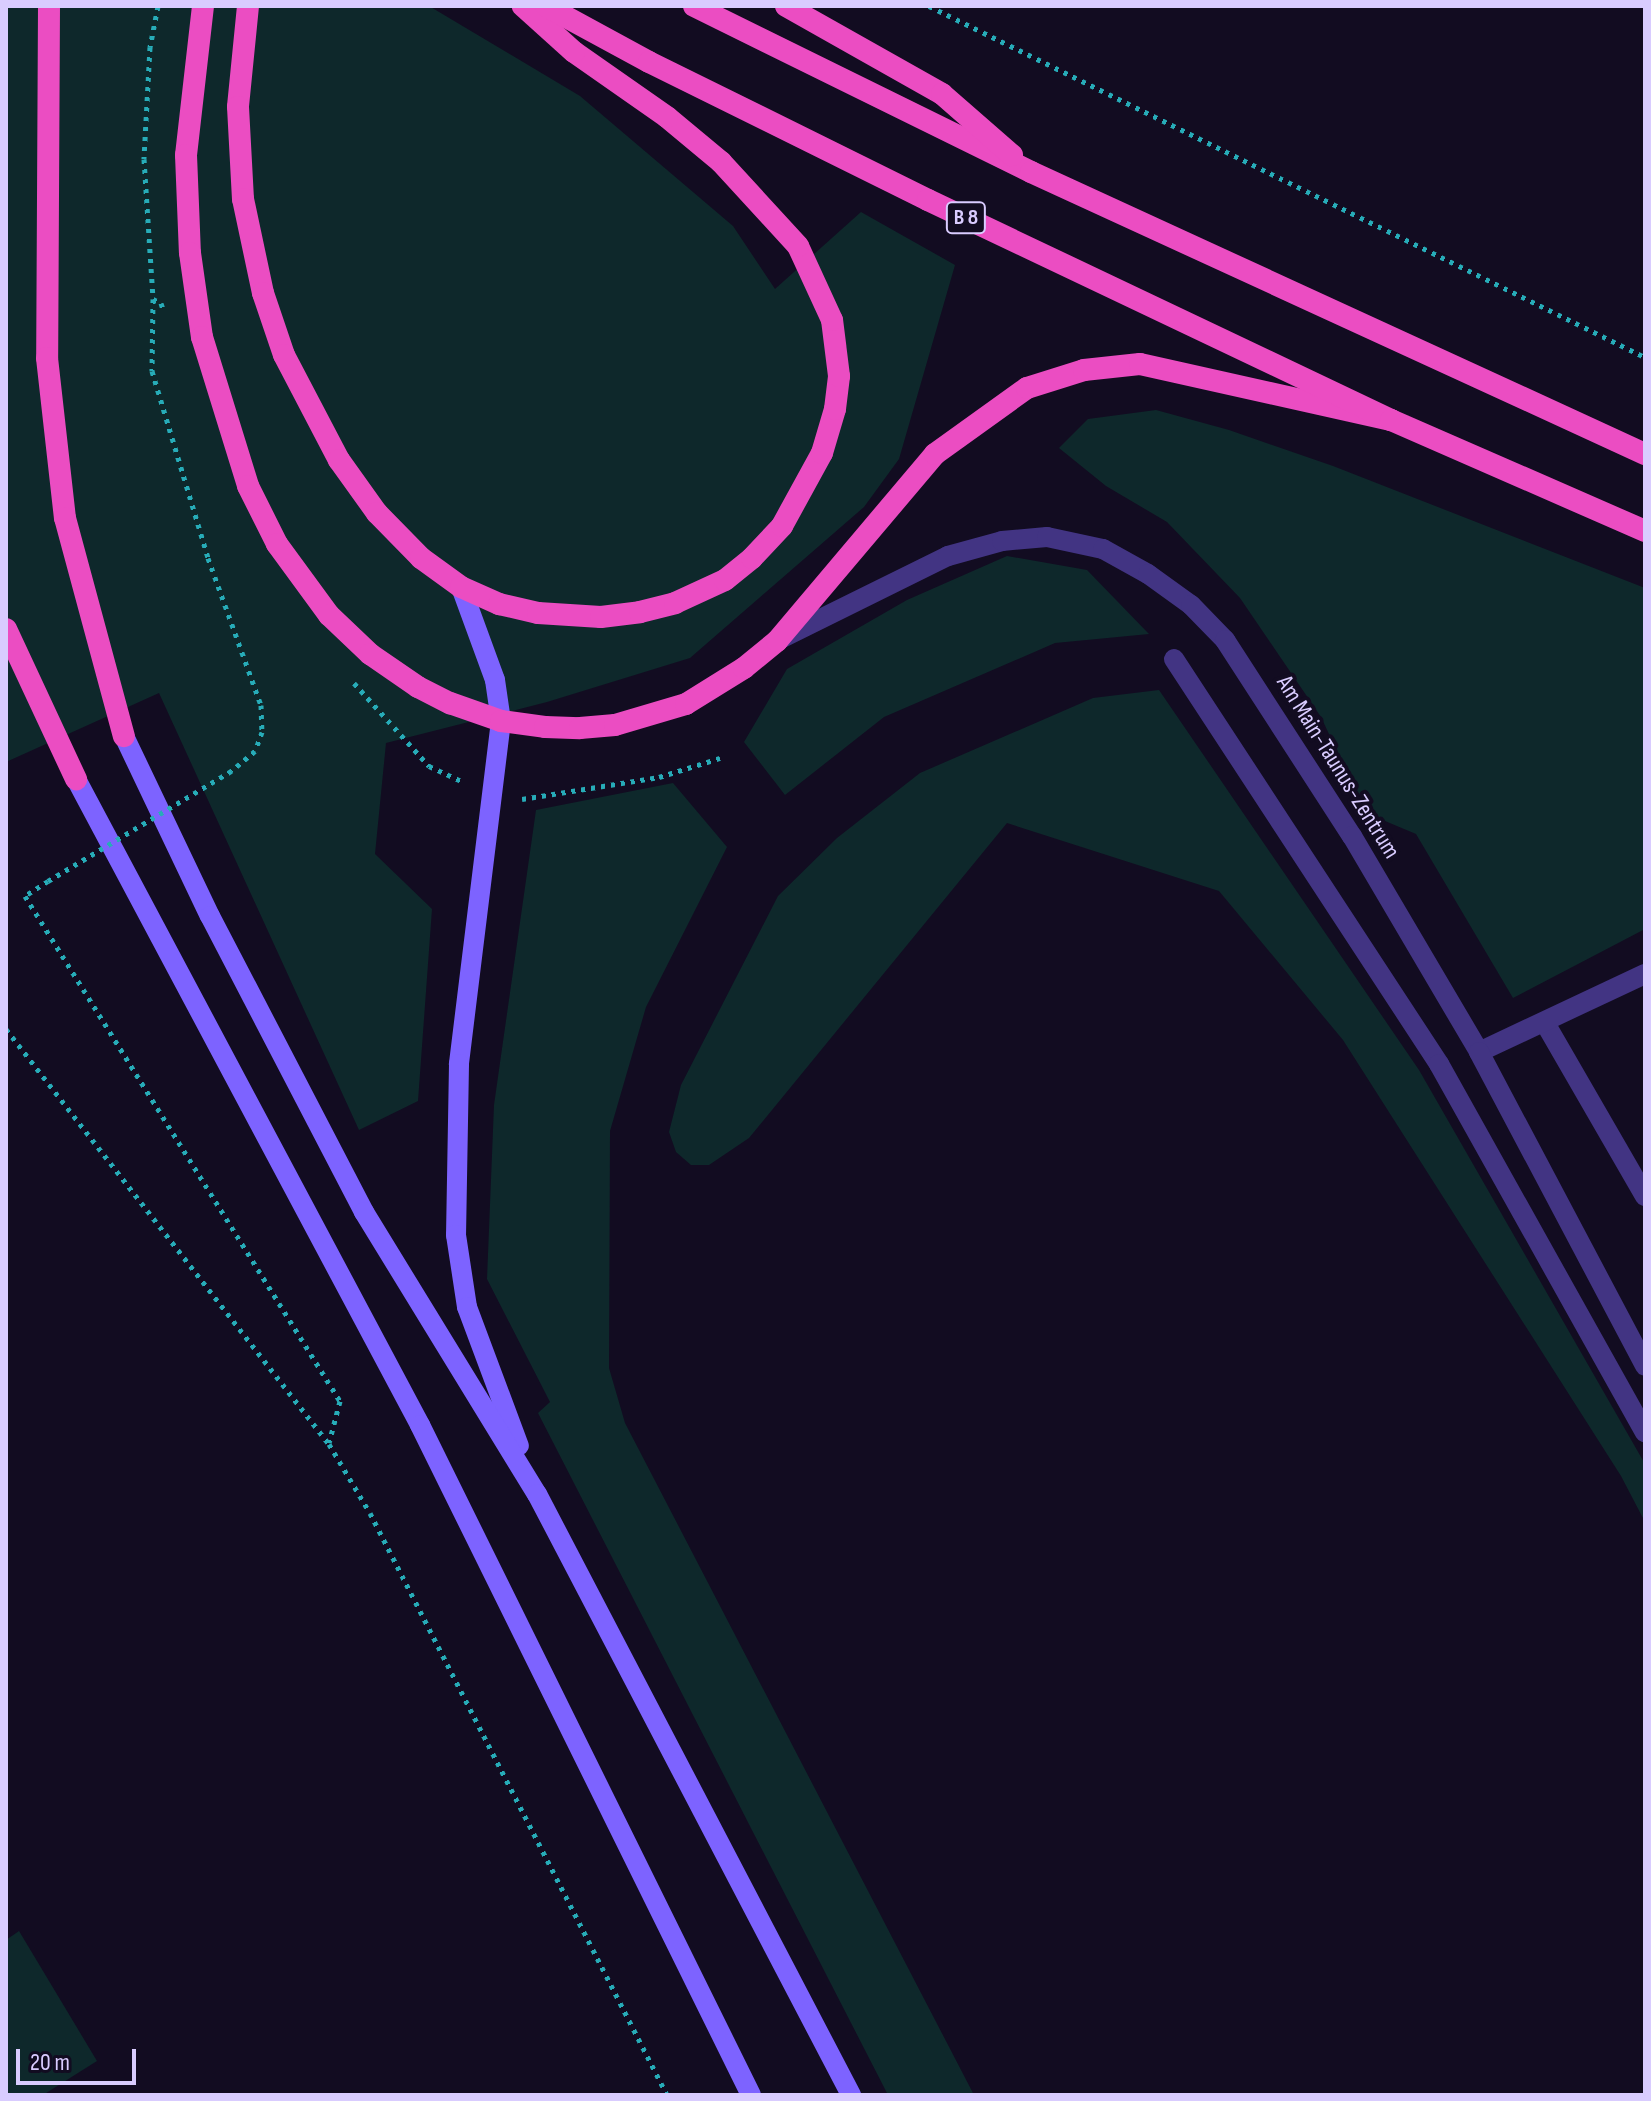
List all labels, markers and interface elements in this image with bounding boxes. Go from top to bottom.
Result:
road number: B 8 [944,200,988,236]
street label: Am Main-Taunus-Zentrum [1270,670,1406,864]
scale bar [20,2033,140,2083]
text: 20 m [30,2048,70,2077]

